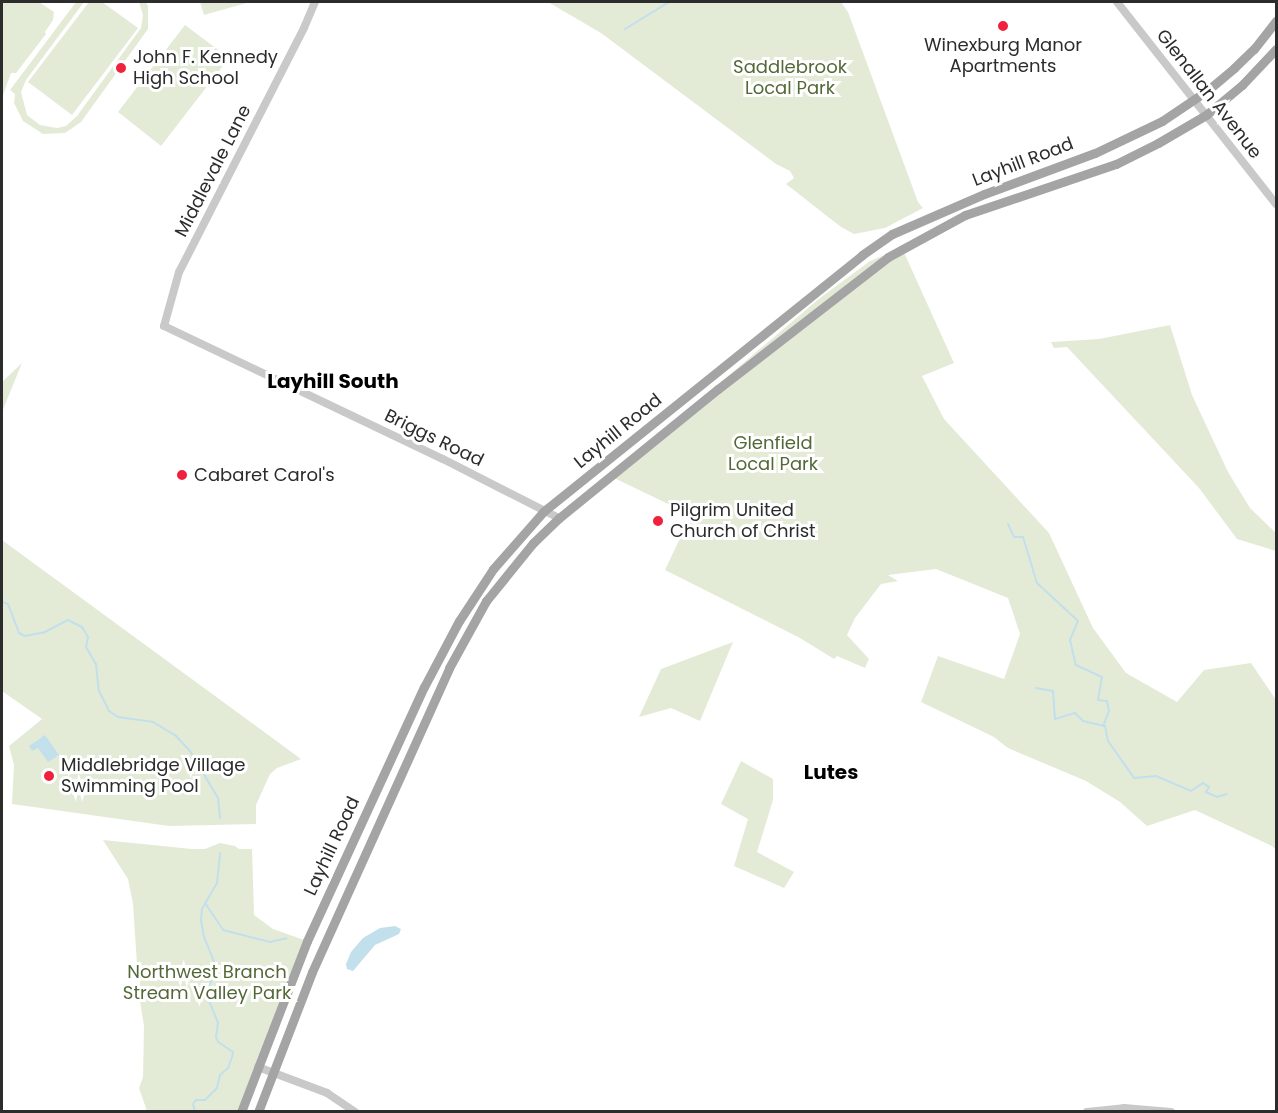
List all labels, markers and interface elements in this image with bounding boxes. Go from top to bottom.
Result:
marker: Winexburg Manor Apartments [996,19,1010,33]
street label: Glenallan Avenue [1152,25,1266,163]
place label: Winexburg Manor Apartments [924,35,1082,78]
place label: John F. Kennedy High School [133,47,278,90]
park label: Saddlebrook Local Park [733,57,847,100]
marker: John F. Kennedy High School [114,61,128,75]
street label: Middlevale Lane [170,101,256,241]
street label: Layhill Road [969,133,1077,191]
district label: Layhill South [267,369,399,393]
street label: Layhill Road [570,389,666,473]
street label: Briggs Road [381,405,487,471]
park label: Glenfield Local Park [728,433,818,476]
place label: Cabaret Carol's [194,464,335,486]
marker: Cabaret Carol's [175,468,189,482]
place label: Pilgrim United Church of Christ [670,500,816,542]
marker: Pilgrim United Church of Christ [651,514,665,528]
place label: Middlebridge Village Swimming Pool [61,755,245,798]
district label: Lutes [804,760,858,784]
marker: Middlebridge Village Swimming Pool [42,769,56,783]
street label: Layhill Road [300,793,364,899]
park label: Northwest Branch Stream Valley Park [123,962,291,1004]

